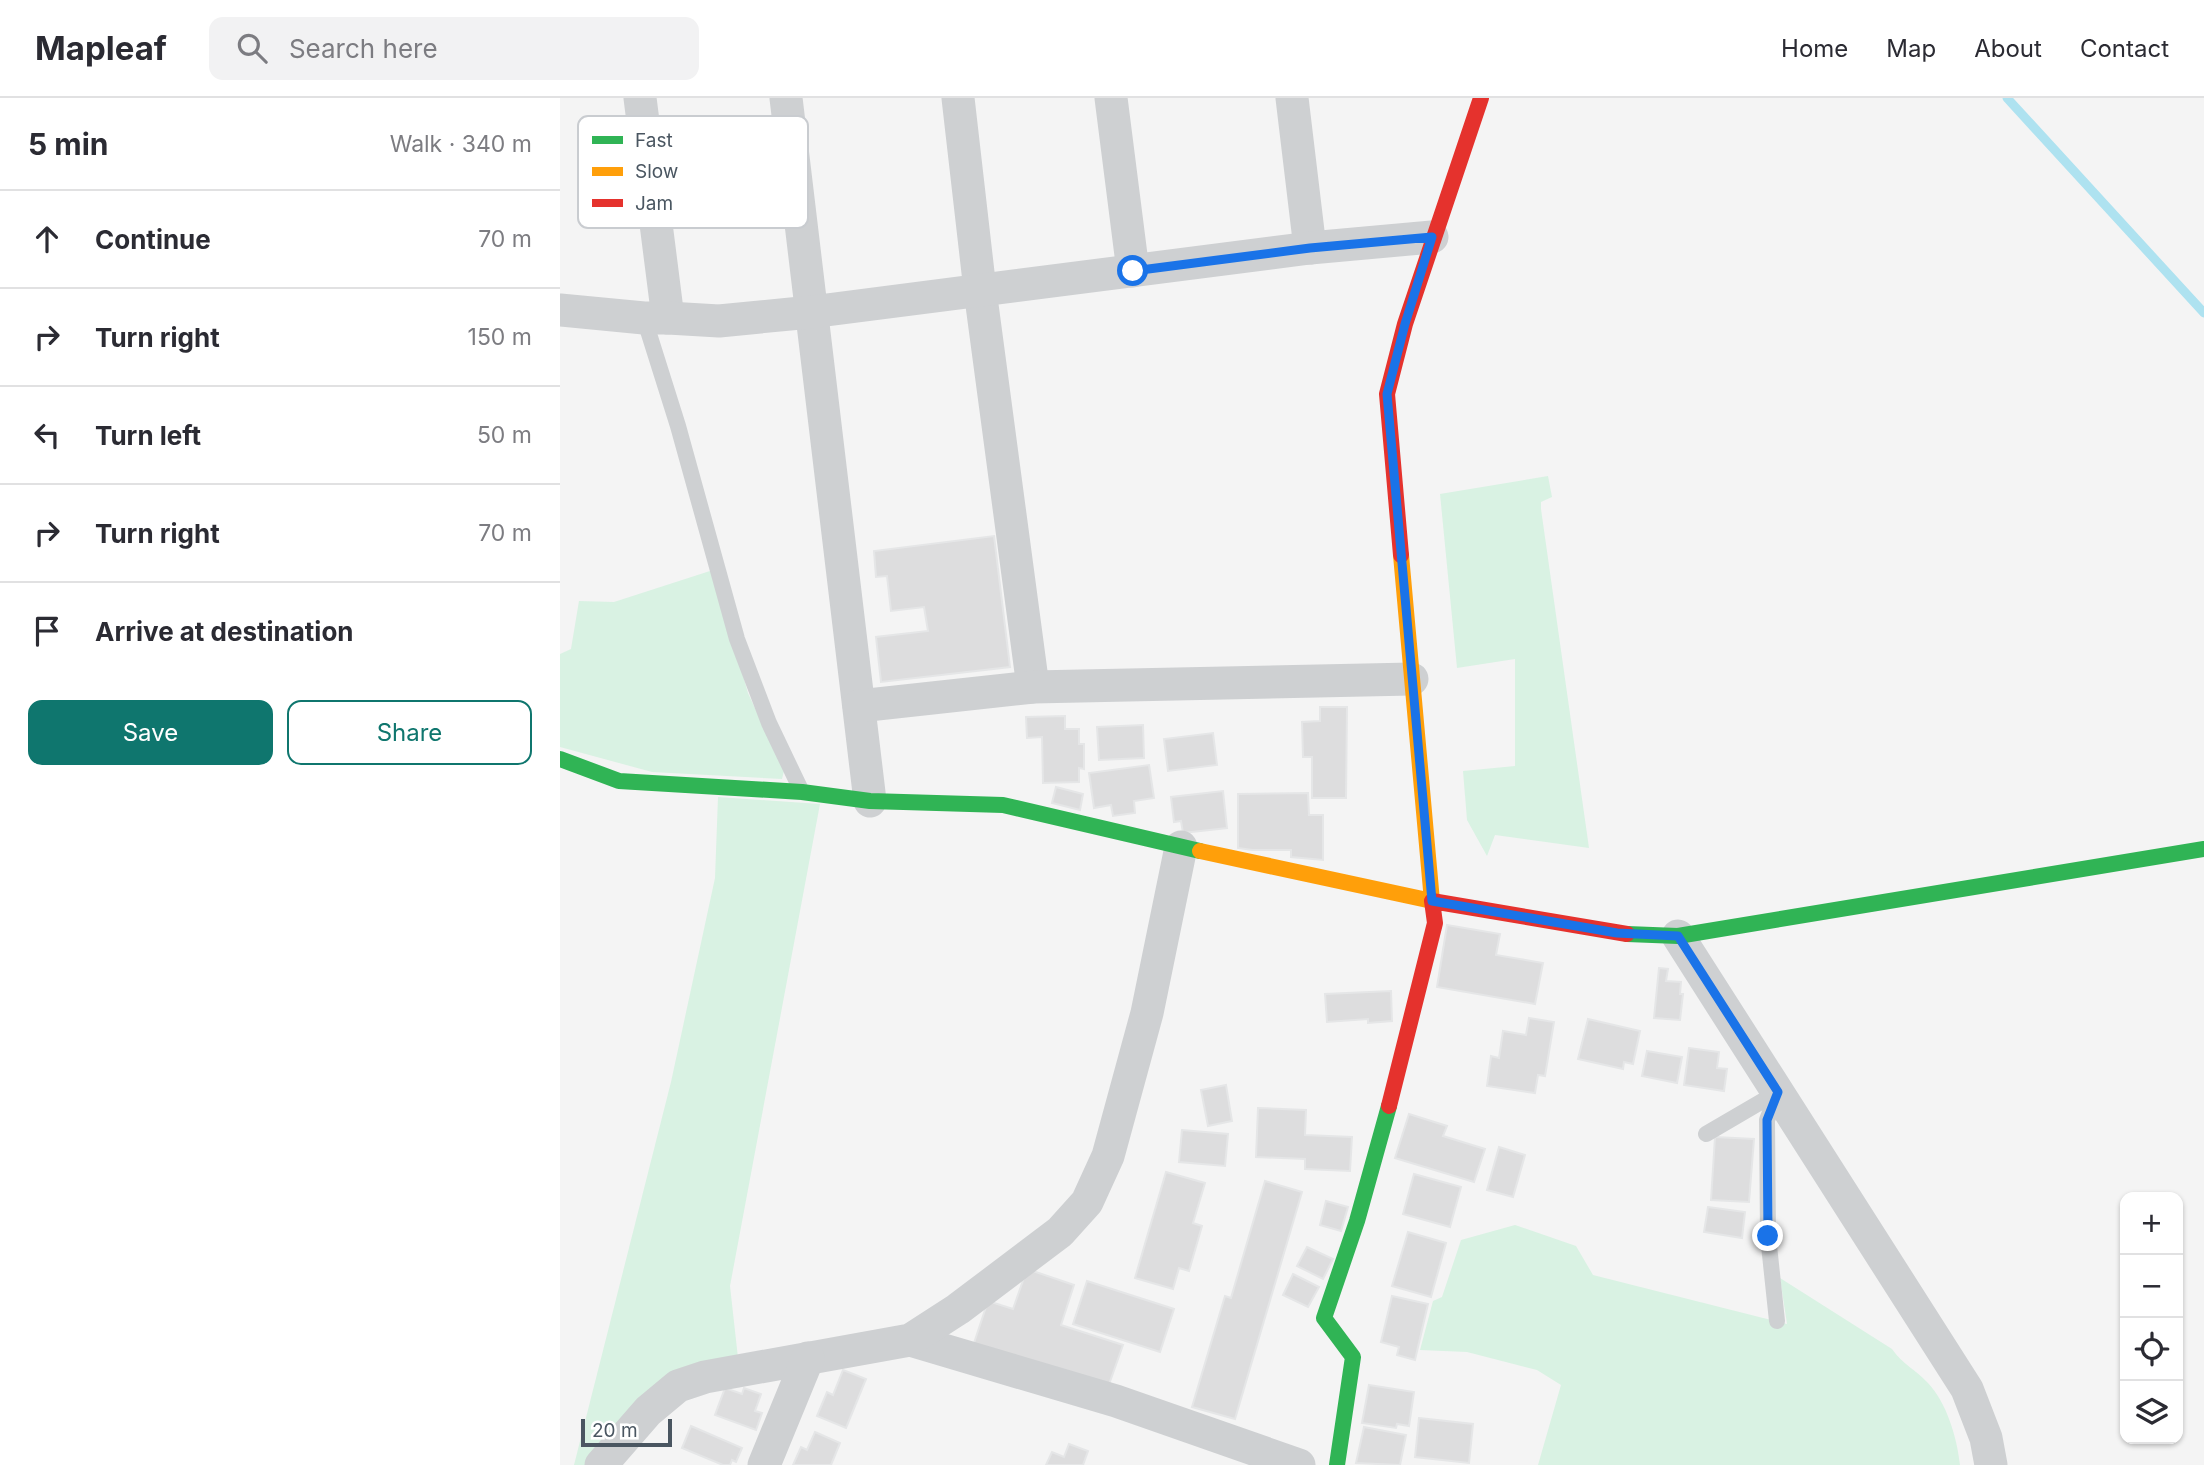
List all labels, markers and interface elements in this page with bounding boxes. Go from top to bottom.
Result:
search box [209,17,699,80]
text: Mapleaf [35,28,167,68]
icon: search [233,29,271,67]
text: Search here [289,33,438,64]
text: Home [1781,34,1848,63]
text: Map [1886,34,1936,63]
text: About [1974,34,2042,63]
text: Contact [2080,34,2169,63]
legend [578,116,808,228]
text: 5 min [28,126,108,162]
text: Fast [635,129,673,152]
text: Walk · 340 m [390,130,532,158]
text: Slow [635,160,678,183]
text: Jam [635,192,673,215]
icon: ahead [28,220,66,258]
text: Continue [95,224,211,255]
text: 70 m [478,225,532,253]
route start [1117,255,1148,286]
icon: right [28,318,66,356]
text: Turn right [95,322,220,353]
text: 150 m [468,323,532,351]
icon: left [28,416,66,454]
text: Turn left [95,420,201,451]
text: 50 m [477,421,532,449]
icon: right [28,514,66,552]
text: Turn right [95,518,220,549]
text: 70 m [478,519,532,547]
icon: arrive [28,612,66,650]
text: Arrive at destination [95,616,354,647]
button: Save [28,700,273,765]
button: Share [287,700,532,765]
map controls [2120,1192,2183,1444]
button: + [2120,1192,2183,1255]
route end [1752,1220,1783,1251]
button: − [2120,1255,2183,1318]
button: locate [2120,1318,2183,1381]
button: layers [2120,1381,2183,1444]
scale bar [581,1416,672,1448]
text: 20 m [592,1419,638,1442]

